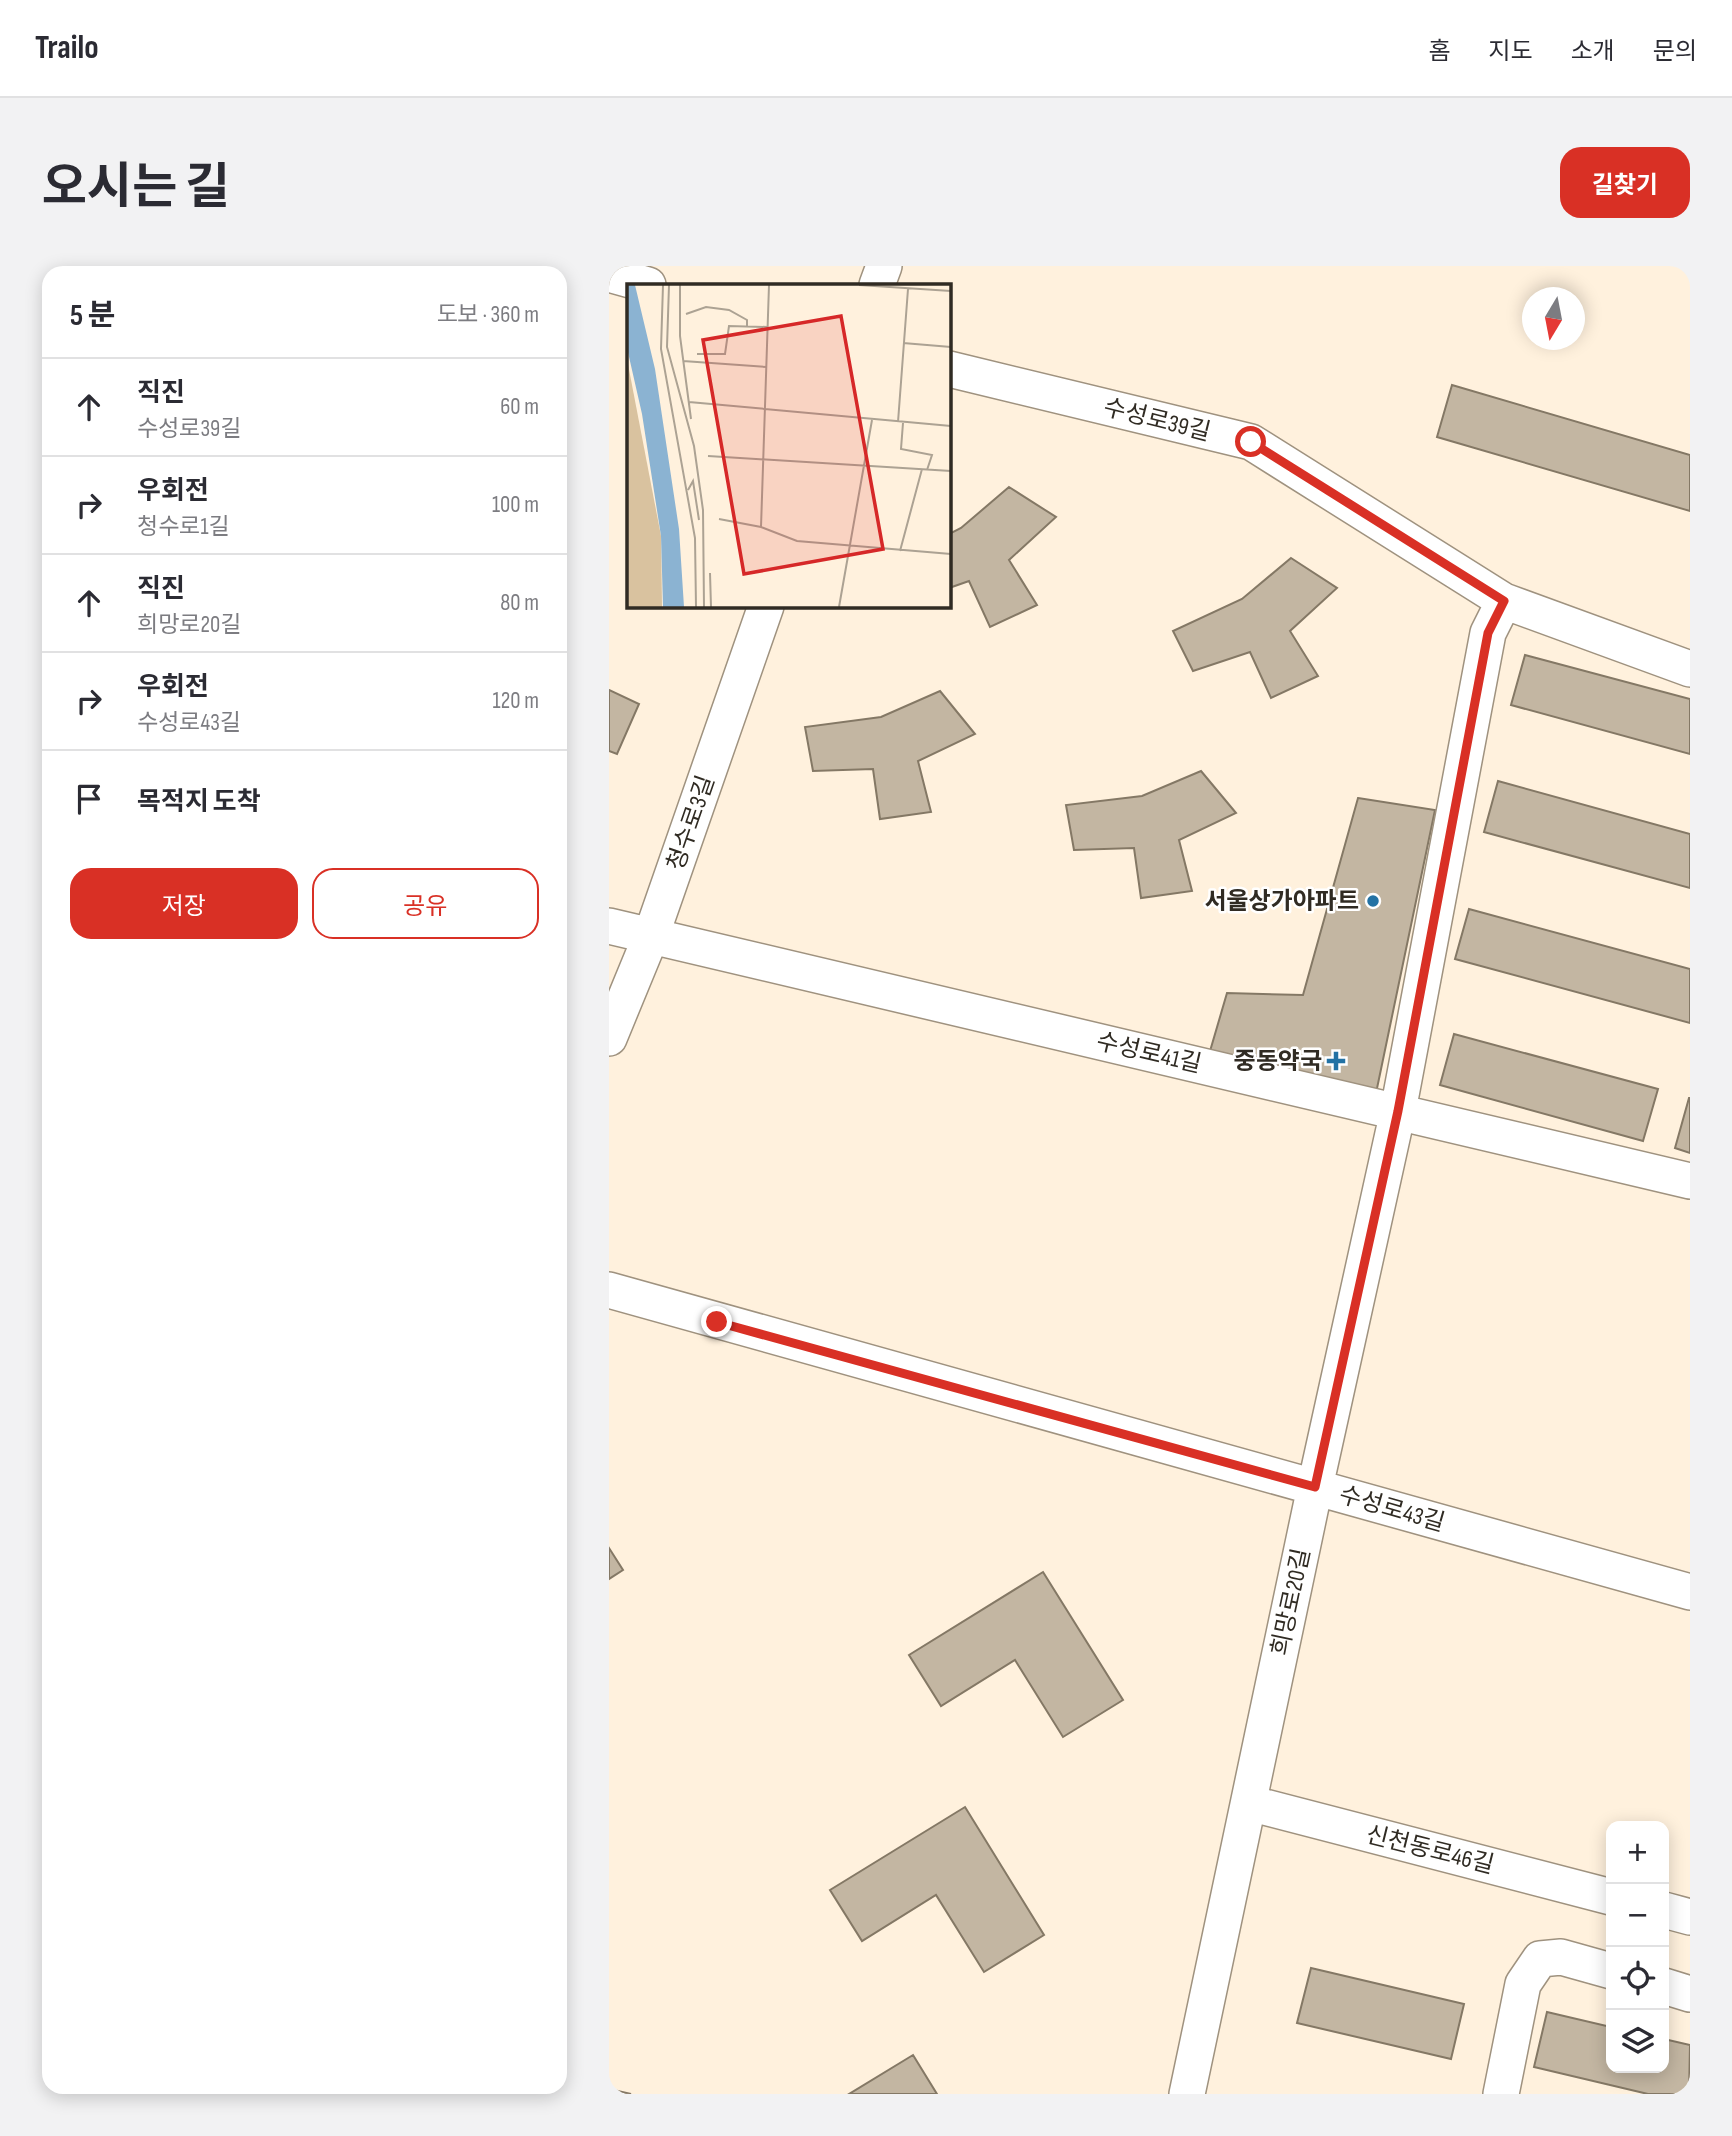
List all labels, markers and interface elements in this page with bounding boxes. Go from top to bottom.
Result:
text: Trailo [35,28,99,68]
text: 홈 [1428,37,1450,66]
text: 지도 [1488,37,1533,66]
text: 소개 [1571,37,1615,66]
text: 문의 [1653,37,1697,66]
button: 길찾기 [1560,147,1690,218]
text: 오시는 길 [42,159,230,218]
inset map [627,284,950,607]
north arrow [1522,287,1585,350]
text: 5 분 [70,298,115,334]
text: 도보 · 360 m [436,301,539,329]
text: 직진 [137,378,185,409]
icon: ahead [70,388,108,426]
text: 60 m [500,393,539,421]
street label: 수성로39길 [1101,393,1213,447]
text: 수성로39길 [137,415,241,443]
route start [1235,426,1266,457]
text: 우회전 [137,476,209,507]
icon: right [70,486,108,524]
text: 100 m [492,491,539,519]
text: 청수로1길 [137,513,230,541]
text: 직진 [137,574,185,605]
icon: ahead [70,584,108,622]
text: 80 m [500,589,539,617]
text: 희망로20길 [137,611,241,639]
text: 우회전 [137,672,209,703]
icon: right [70,682,108,720]
text: 120 m [493,687,539,715]
text: 수성로43길 [137,709,241,737]
street label: 청수로3길 [661,772,721,874]
icon: arrive [70,780,108,818]
text: 목적지 도착 [137,787,261,818]
button: 저장 [70,868,298,939]
button: 공유 [312,868,539,939]
place label: 서울상가아파트 [1204,887,1359,916]
marker: 서울상가아파트 [1365,893,1381,909]
street label: 수성로41길 [1094,1027,1204,1079]
place label: 중동약국 [1234,1047,1322,1076]
marker: 중동약국 [1328,1053,1344,1069]
route end [701,1306,732,1337]
street label: 수성로43길 [1336,1480,1448,1538]
street label: 희망로20길 [1265,1546,1317,1658]
street label: 신천동로46길 [1363,1820,1497,1880]
map controls [1606,1821,1669,2073]
button: + [1606,1821,1669,1884]
button: − [1606,1884,1669,1947]
button: locate [1606,1947,1669,2010]
button: layers [1606,2010,1669,2073]

